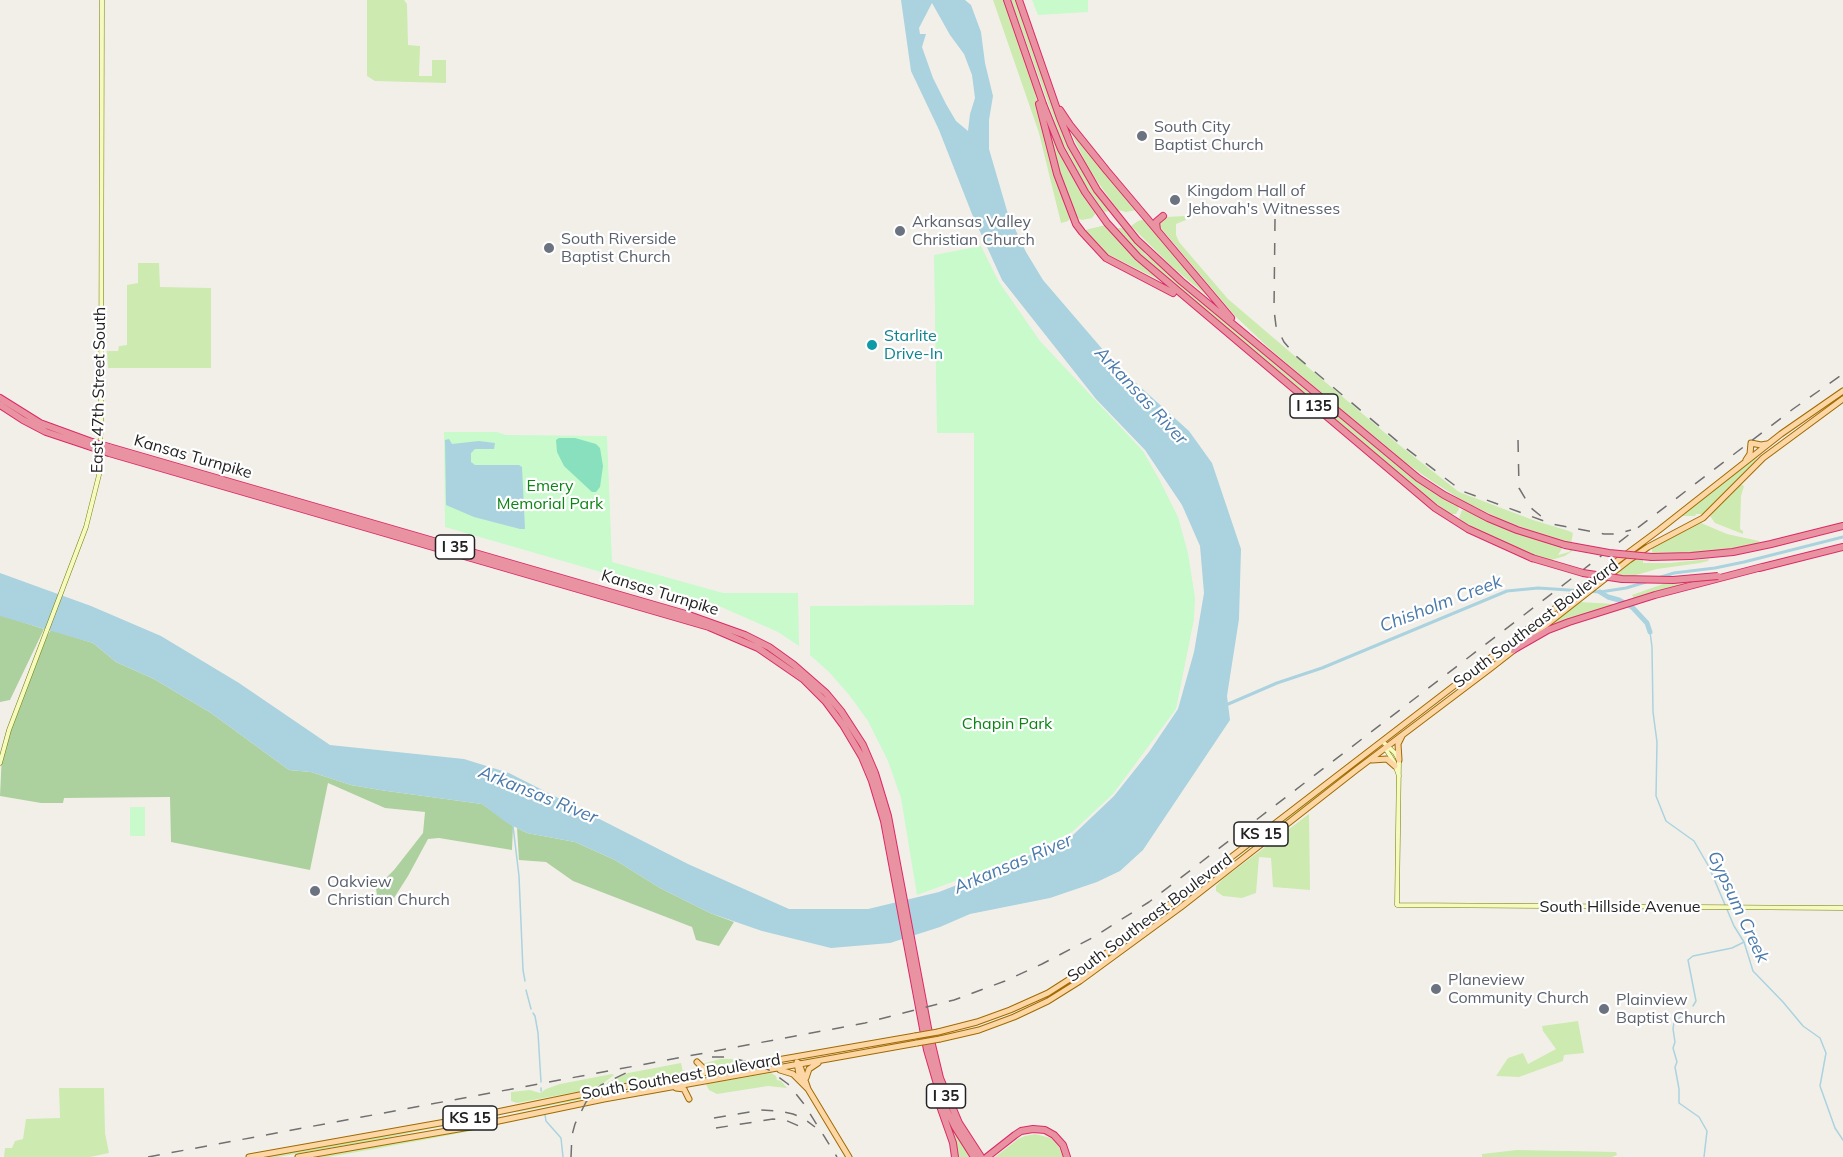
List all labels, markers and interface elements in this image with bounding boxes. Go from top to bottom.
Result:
place label: South City Baptist Church [1154,117,1264,155]
marker: South City Baptist Church [1135,129,1149,143]
place label: Kingdom Hall of Jehovah's Witnesses [1187,181,1340,219]
marker: Kingdom Hall of Jehovah's Witnesses [1168,193,1182,207]
place label: Arkansas Valley Christian Church [912,212,1035,250]
marker: Arkansas Valley Christian Church [893,224,907,238]
place label: South Riverside Baptist Church [561,229,676,267]
marker: South Riverside Baptist Church [542,241,556,255]
street label: East 47th Street South [88,307,110,473]
place label: Starlite Drive-In [884,326,943,364]
marker: Starlite Drive-In [865,338,879,352]
water label: Arkansas River [1090,343,1192,449]
road number: I 135 [1290,394,1338,418]
street label: Kansas Turnpike [132,431,254,483]
park label: Emery Memorial Park [497,476,603,514]
road number: I 35 [436,535,474,559]
street label: South Southeast Boulevard [1450,556,1622,692]
street label: Kansas Turnpike [599,566,721,620]
water label: Chisholm Creek [1377,571,1505,637]
park label: Chapin Park [962,714,1052,734]
water label: Arkansas River [475,761,601,829]
road number: KS 15 [1234,822,1288,846]
water label: Arkansas River [951,829,1075,899]
water label: Gypsum Creek [1703,848,1773,966]
street label: South Southeast Boulevard [1064,850,1236,986]
place label: Oakview Christian Church [327,872,450,910]
marker: Oakview Christian Church [308,884,322,898]
street label: South Hillside Avenue [1539,897,1701,917]
place label: Planeview Community Church [1448,970,1589,1008]
marker: Planeview Community Church [1429,982,1443,996]
place label: Plainview Baptist Church [1616,990,1726,1028]
marker: Plainview Baptist Church [1597,1002,1611,1016]
street label: South Southeast Boulevard [580,1050,782,1104]
road number: I 35 [926,1084,966,1108]
road number: KS 15 [443,1106,497,1130]

